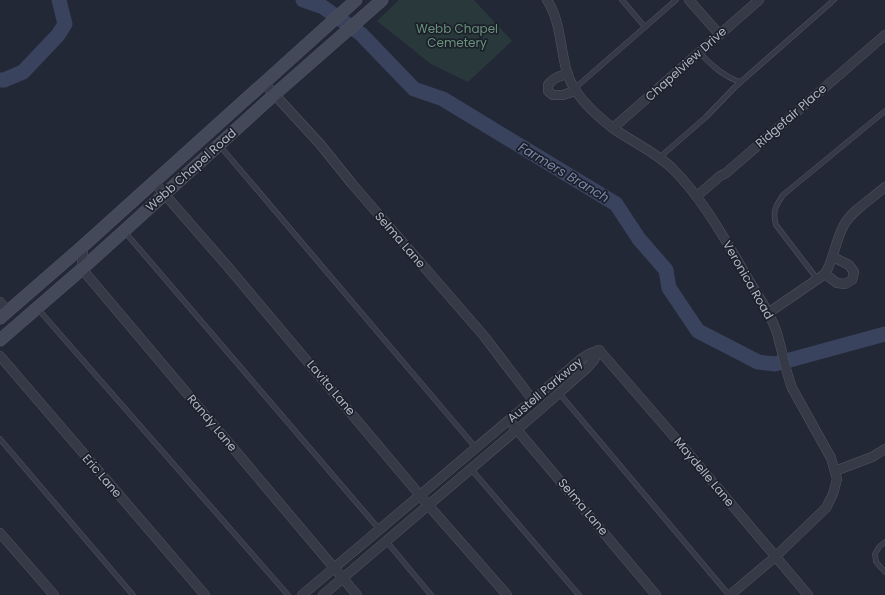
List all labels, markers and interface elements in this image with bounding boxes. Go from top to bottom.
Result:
park label: Webb Chapel Cemetery [416,20,498,51]
street label: Chapelview Drive [641,23,730,105]
street label: Ridgefair Place [751,80,830,151]
street label: Webb Chapel Road [142,124,240,215]
water label: Farmers Branch [515,138,613,207]
street label: Selma Lane [371,208,430,271]
street label: Veronica Road [719,237,778,322]
street label: Austell Parkway [503,353,586,426]
street label: Lavita Lane [303,357,359,419]
street label: Randy Lane [184,391,241,455]
street label: Maydelle Lane [670,433,738,510]
street label: Eric Lane [79,450,126,501]
street label: Selma Lane [555,475,612,539]

